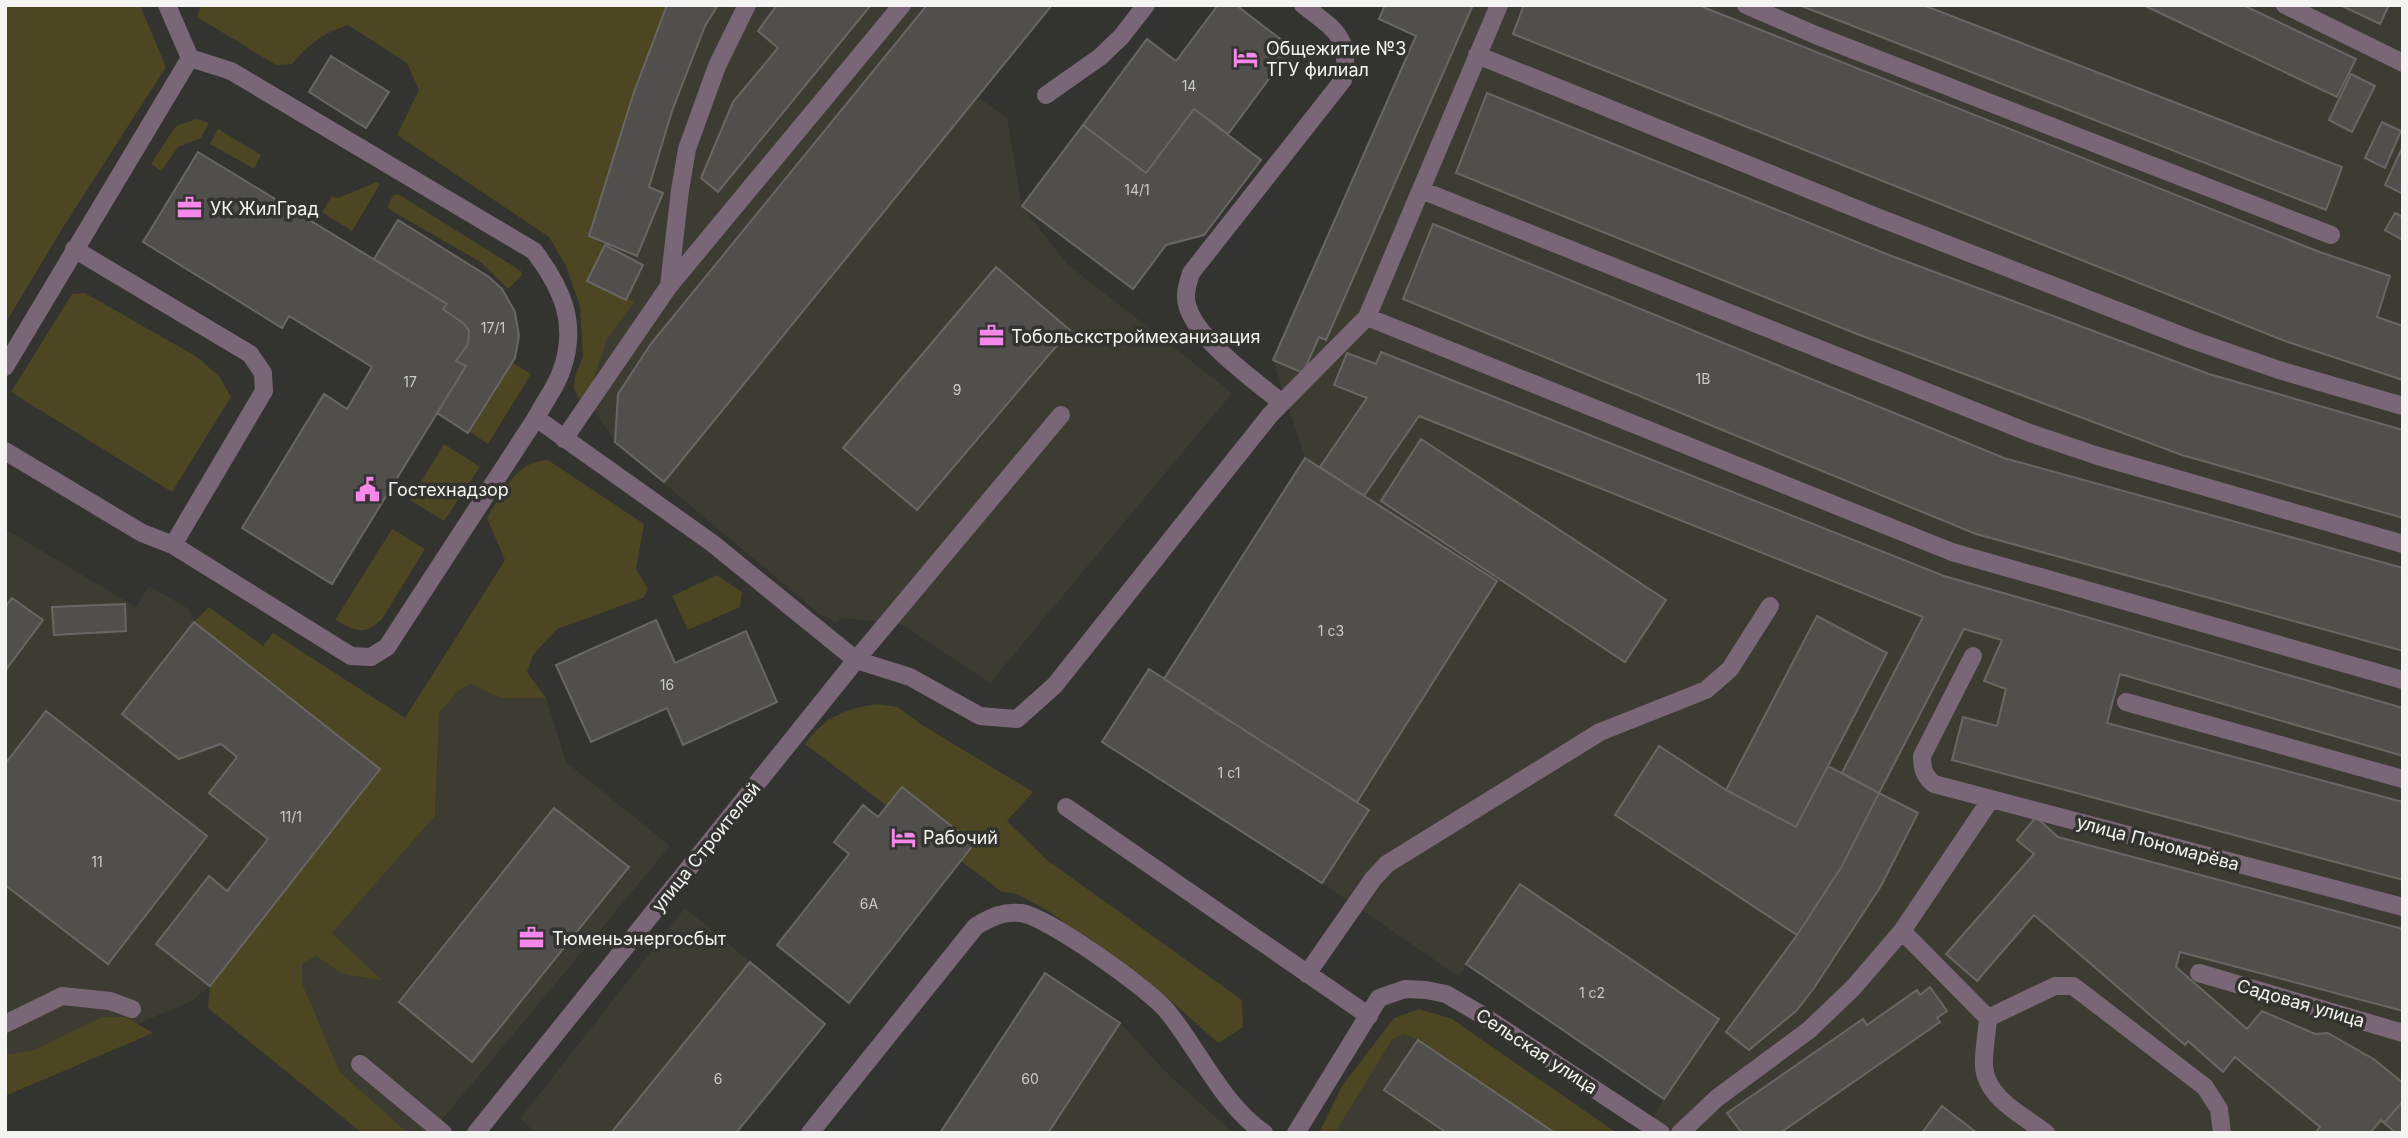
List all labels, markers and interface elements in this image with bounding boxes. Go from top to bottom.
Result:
place label: Общежитие №3 ТГУ филиал [1266,38,1406,80]
hotel icon: Общежитие №3 ТГУ филиал [1232,44,1260,72]
house number: 14 [1182,77,1196,94]
house number: 14/1 [1124,181,1150,198]
office icon: УК ЖилГрад [176,194,204,222]
place label: УК ЖилГрад [210,198,319,219]
house number: 17/1 [481,319,505,336]
office icon: Тобольскстроймеханизация [977,322,1005,350]
place label: Тобольскстроймеханизация [1011,326,1260,347]
house number: 1В [1696,370,1710,387]
house number: 17 [403,373,417,390]
house number: 9 [953,381,961,398]
public building icon: Гостехнадзор [354,475,382,503]
place label: Гостехнадзор [388,479,509,500]
house number: 1 с3 [1318,622,1344,639]
house number: 16 [660,676,674,693]
house number: 1 с1 [1218,764,1240,781]
street label: улица Строителей [647,778,765,916]
house number: 11/1 [280,808,302,825]
street label: улица Пономарёва [2074,811,2242,875]
hotel icon: Рабочий [889,823,917,851]
place label: Рабочий [923,827,998,848]
house number: 11 [91,853,103,870]
house number: 6А [860,895,879,912]
office icon: Тюменьэнергосбыт [518,924,546,952]
place label: Тюменьэнергосбыт [552,928,727,949]
street label: Садовая улица [2235,975,2367,1031]
house number: 1 с2 [1579,984,1605,1001]
street label: Сельская улица [1472,1004,1602,1098]
house number: 6 [714,1070,722,1087]
house number: 60 [1021,1070,1039,1087]

